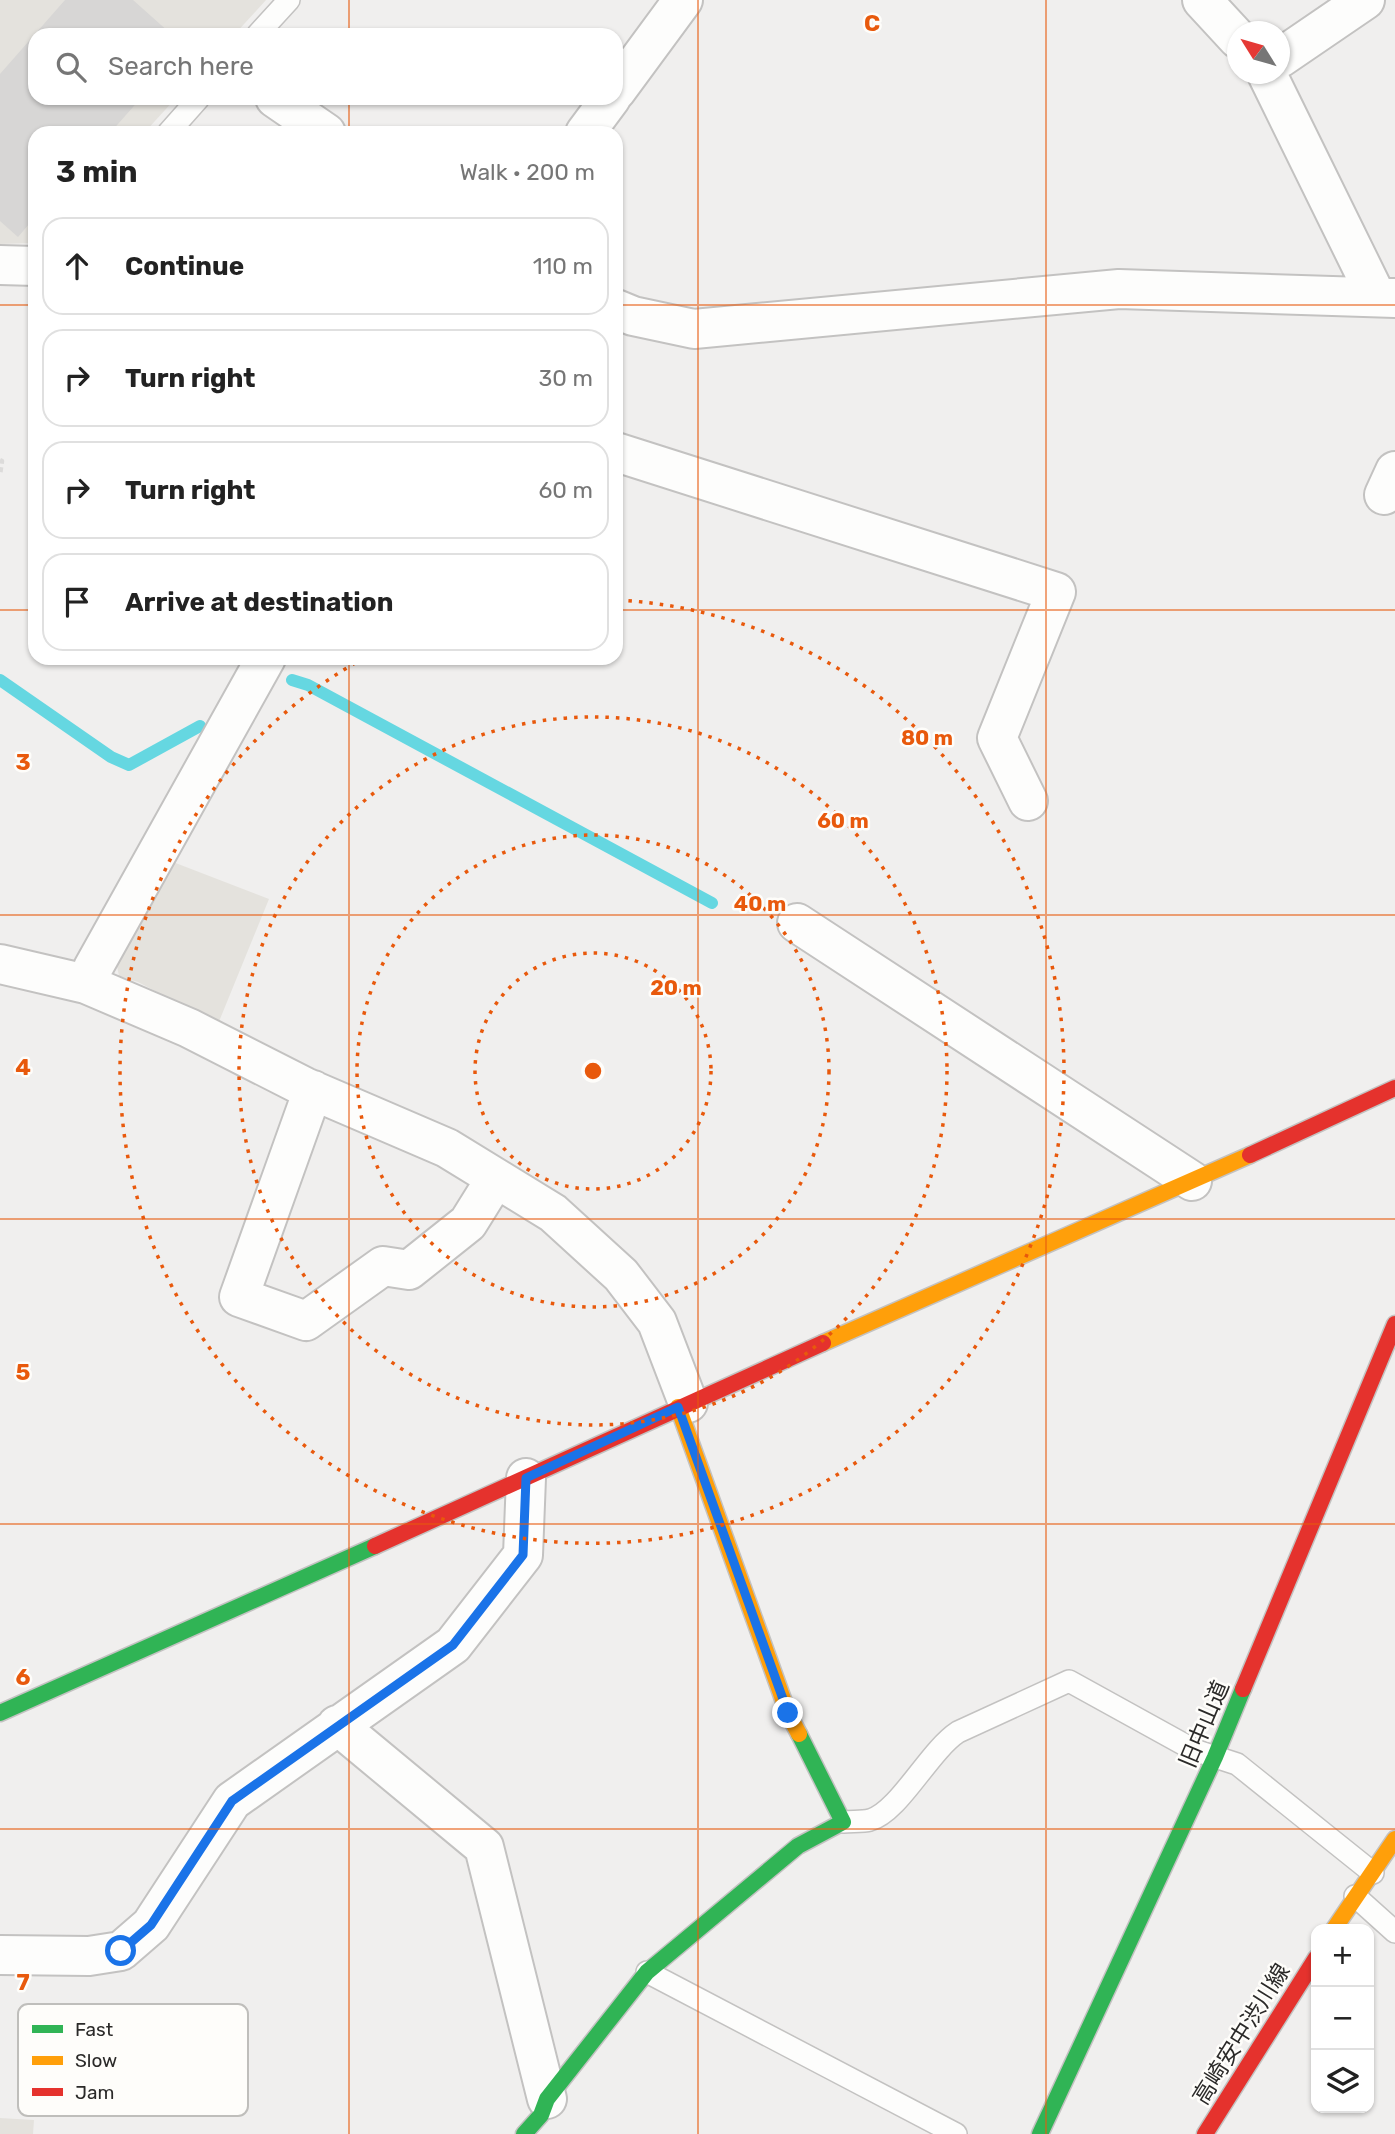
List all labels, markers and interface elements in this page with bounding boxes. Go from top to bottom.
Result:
text: C [864,9,880,37]
north arrow [1227,21,1290,84]
search box [28,28,623,105]
icon: search [52,48,90,86]
text: Search here [108,51,254,82]
text: 3 min [56,154,138,190]
text: Walk · 200 m [460,158,595,186]
icon: ahead [58,247,96,285]
text: Continue [125,251,244,282]
text: 110 m [533,252,593,280]
icon: right [58,359,96,397]
text: Turn right [125,363,255,394]
text: 30 m [538,364,593,392]
icon: right [58,471,96,509]
text: Turn right [125,475,255,506]
text: 60 m [538,476,593,504]
icon: arrive [58,583,96,621]
text: Arrive at destination [125,587,393,618]
text: 80 m [901,725,953,750]
text: 3 [15,748,31,776]
text: 60 m [817,808,869,833]
text: 40 m [734,891,786,916]
text: 20 m [650,975,702,1000]
text: 4 [15,1053,31,1081]
centre of rings [581,1059,605,1083]
text: 5 [16,1358,31,1386]
text: 6 [16,1663,31,1691]
street label: 旧中山道 [1173,1676,1235,1772]
route end [772,1697,803,1728]
map controls [1311,1924,1374,2113]
button: + [1311,1924,1374,1987]
route start [105,1935,136,1966]
street label: 高崎安中渋川線 [1186,1958,1296,2110]
text: 7 [16,1968,30,1996]
button: − [1311,1987,1374,2050]
legend [18,2004,248,2116]
text: Fast [75,2018,114,2041]
text: Slow [75,2049,117,2072]
button: layers [1311,2050,1374,2113]
text: Jam [75,2081,114,2104]

